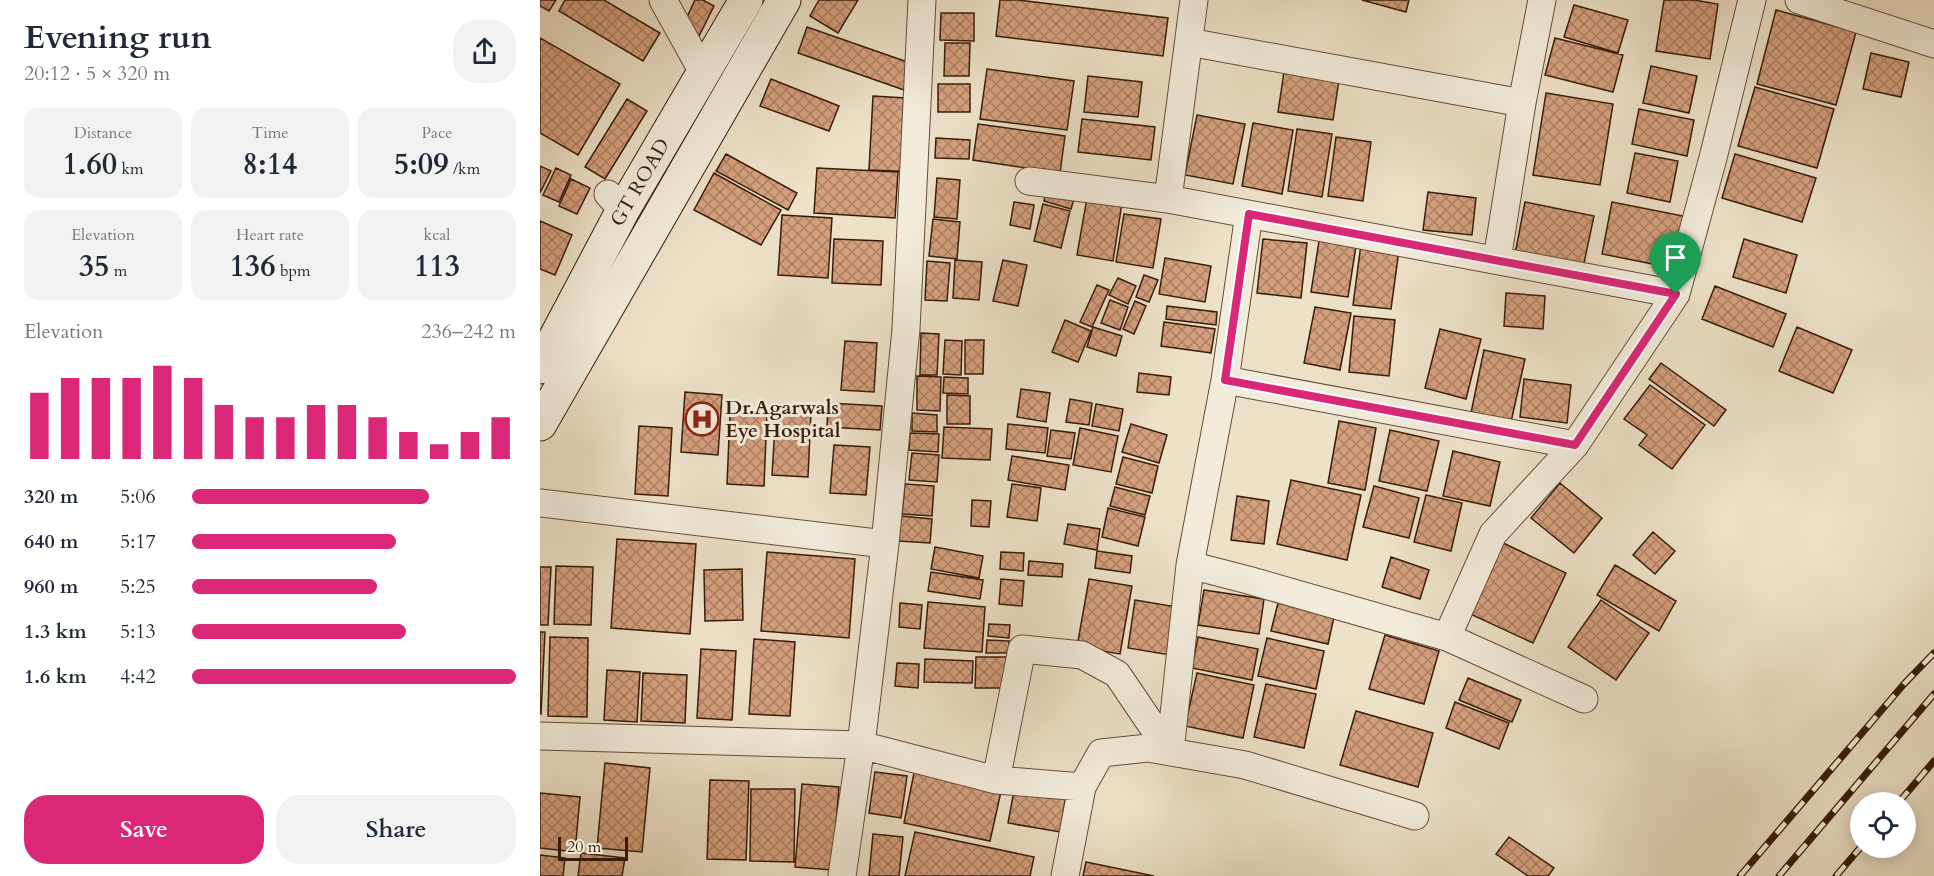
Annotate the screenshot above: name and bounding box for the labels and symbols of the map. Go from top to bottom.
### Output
street label: GT ROAD [604,133,676,231]
pin [1650,232,1701,294]
place label: Dr.Agarwals Eye Hospital [725,394,841,444]
hospital icon: Dr.Agarwals Eye Hospital [684,401,720,437]
scale bar [558,834,628,862]

